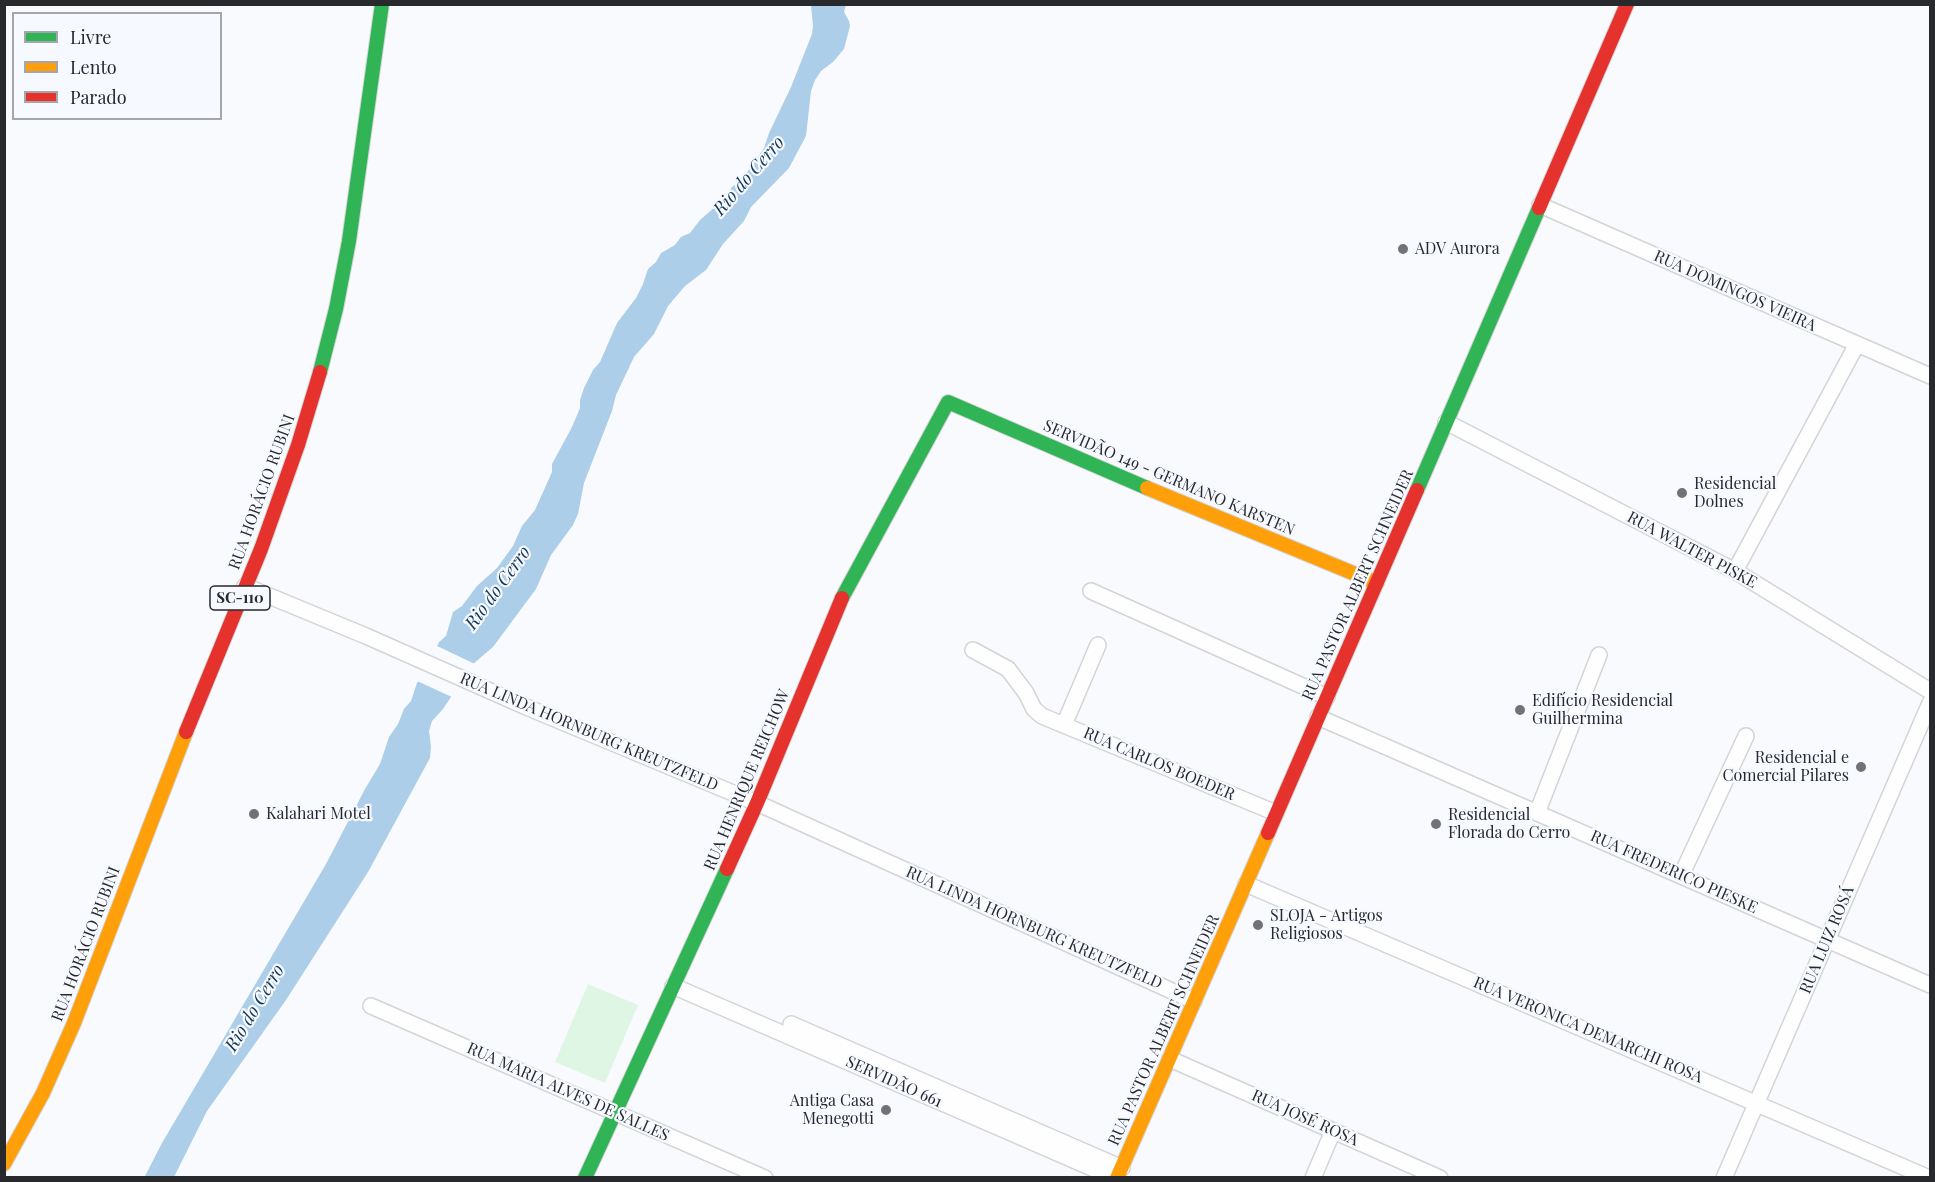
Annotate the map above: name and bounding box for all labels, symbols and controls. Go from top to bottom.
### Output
legend [12,12,222,120]
text: Livre [70,25,111,49]
text: Lento [70,55,117,79]
text: Parado [70,85,127,109]
water label: Rio do Cerro [709,132,789,220]
place label: ADV Aurora [1415,239,1500,259]
marker: ADV Aurora [1396,242,1410,256]
street label: RUA DOMINGOS VIEIRA [1651,247,1819,335]
street label: RUA HORÁCIO RUBINI [225,412,299,572]
street label: SERVIDÃO 149 - GERMANO KARSTEN [1040,416,1298,540]
street label: RUA PASTOR ALBERT SCHNEIDER [1298,466,1418,704]
place label: Residencial Dolnes [1694,474,1776,512]
marker: Residencial Dolnes [1675,486,1689,500]
street label: RUA WALTER PISKE [1624,508,1760,592]
water label: Rio do Cerro [461,542,535,634]
road number: SC-110 [210,586,270,610]
street label: RUA LINDA HORNBURG KREUTZFELD [457,669,721,795]
street label: RUA HENRIQUE REICHOW [700,687,794,873]
place label: Edifício Residencial Guilhermina [1532,691,1673,729]
marker: Edifício Residencial Guilhermina [1513,703,1527,717]
street label: RUA CARLOS BOEDER [1080,723,1238,805]
place label: Residencial e Comercial Pilares [1722,748,1849,786]
marker: Residencial e Comercial Pilares [1854,760,1868,774]
place label: Kalahari Motel [266,804,371,824]
place label: Residencial Florada do Cerro [1448,805,1570,843]
marker: Kalahari Motel [247,807,261,821]
marker: Residencial Florada do Cerro [1429,817,1443,831]
street label: RUA FREDERICO PIESKE [1587,826,1761,918]
street label: RUA LINDA HORNBURG KREUTZFELD [903,863,1165,993]
street label: RUA HORÁCIO RUBINI [48,864,124,1024]
street label: RUA LUIZ ROSÁ [1796,883,1858,997]
place label: SLOJA - Artigos Religiosos [1270,906,1383,944]
street label: RUA PASTOR ALBERT SCHNEIDER [1104,911,1224,1149]
marker: SLOJA - Artigos Religiosos [1251,918,1265,932]
water label: Rio do Cerro [221,961,289,1055]
street label: RUA VERONICA DEMARCHI ROSA [1471,973,1705,1087]
street label: RUA MARIA ALVES DE SALLES [464,1039,672,1145]
street label: SERVIDÃO 661 [843,1052,945,1112]
street label: RUA JOSÉ ROSA [1249,1086,1361,1150]
place label: Antiga Casa Menegotti [790,1091,874,1129]
marker: Antiga Casa Menegotti [879,1103,893,1117]

